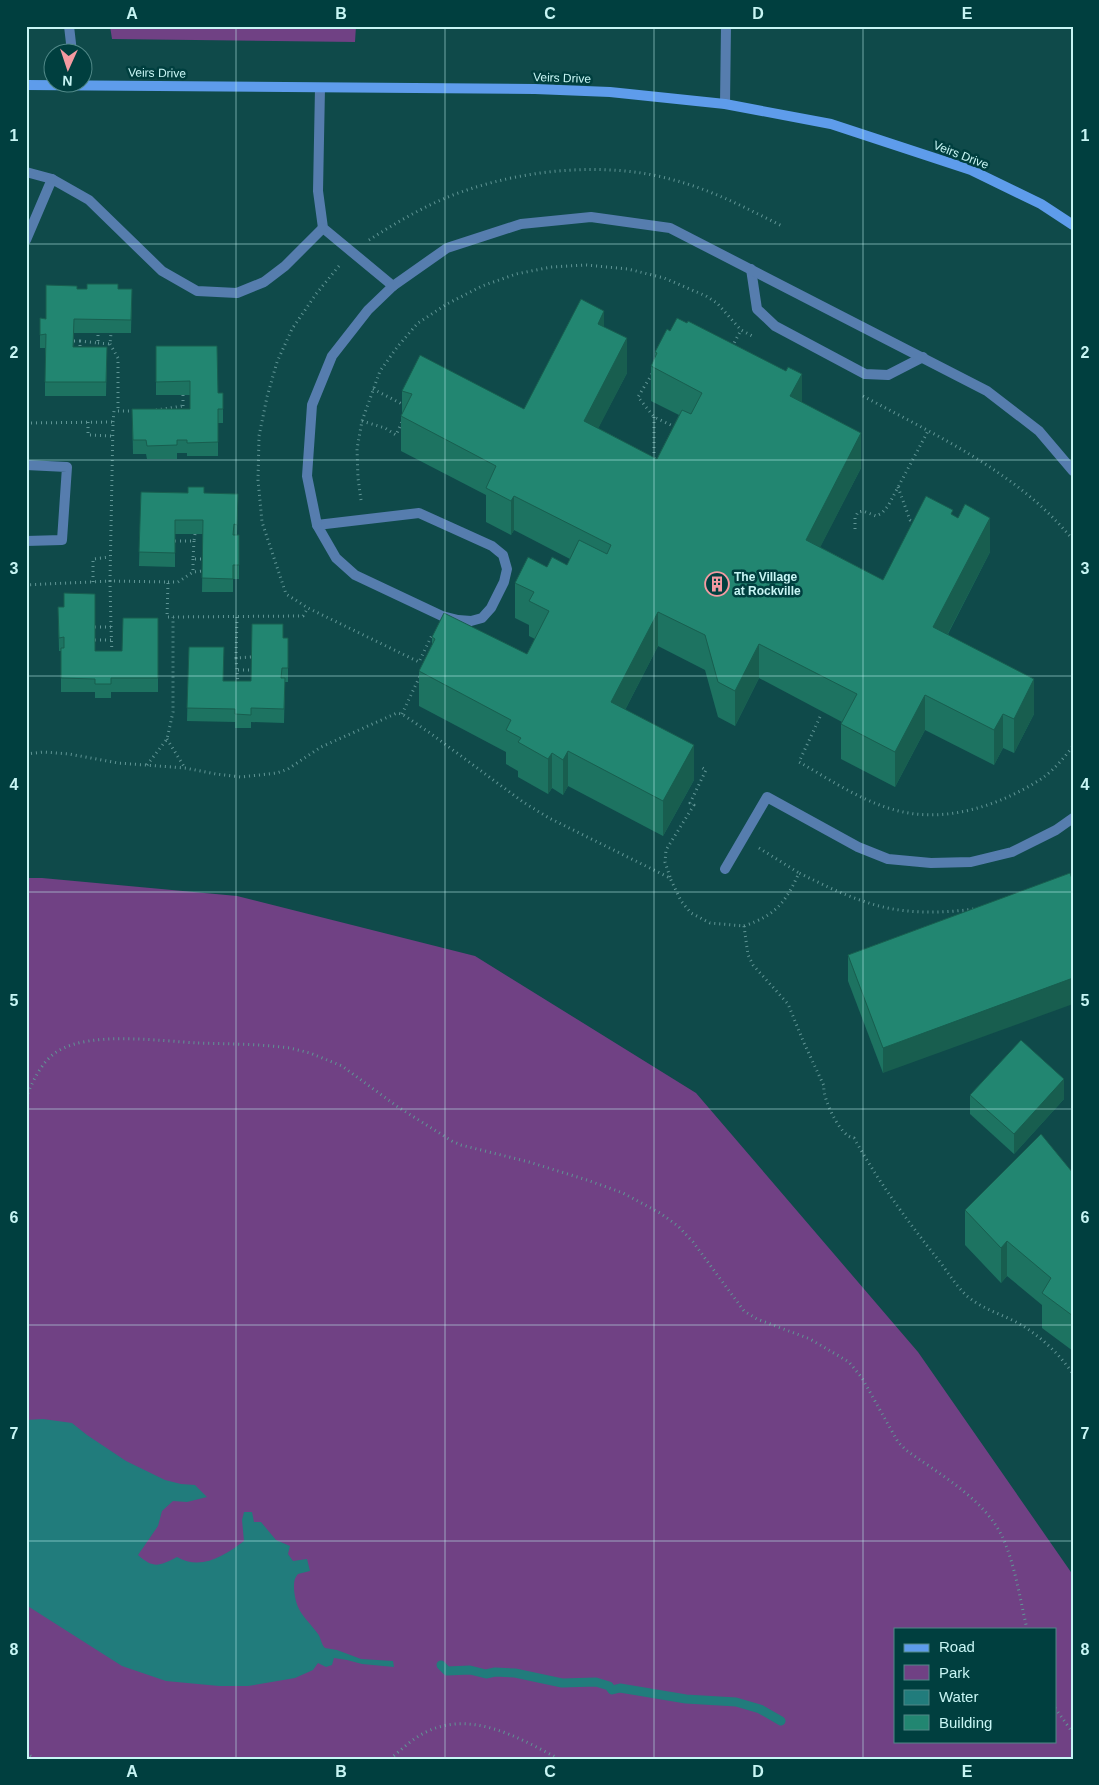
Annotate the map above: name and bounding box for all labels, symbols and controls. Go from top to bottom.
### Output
text: A [126,5,138,22]
text: B [335,5,347,22]
text: C [544,5,556,22]
text: D [752,5,764,22]
text: E [962,5,973,22]
north arrow [42,42,92,92]
street label: Veirs Drive [128,65,186,81]
street label: Veirs Drive [533,70,592,86]
text: N [62,73,73,89]
text: 1 [10,127,19,144]
text: 1 [1081,127,1090,144]
street label: Veirs Drive [931,138,991,172]
text: 2 [10,344,19,361]
text: 2 [1081,344,1090,361]
text: 3 [10,560,19,577]
text: 3 [1081,560,1090,577]
place label: The Village at Rockville [734,570,801,598]
building icon: The Village at Rockville [704,571,730,597]
text: 4 [10,776,19,793]
text: 4 [1081,776,1090,793]
text: 5 [10,992,19,1009]
text: 5 [1081,992,1090,1009]
text: 6 [10,1209,19,1226]
text: 6 [1081,1209,1090,1226]
text: 7 [10,1425,19,1442]
text: 7 [1081,1425,1090,1442]
legend [894,1628,1056,1742]
text: Road [939,1638,975,1655]
text: 8 [10,1641,19,1658]
text: 8 [1081,1641,1090,1658]
text: Park [939,1664,970,1681]
text: Water [939,1688,978,1705]
text: Building [939,1714,992,1731]
text: A [126,1763,138,1780]
text: B [335,1763,347,1780]
text: C [544,1763,556,1780]
text: D [752,1763,764,1780]
text: E [962,1763,973,1780]

